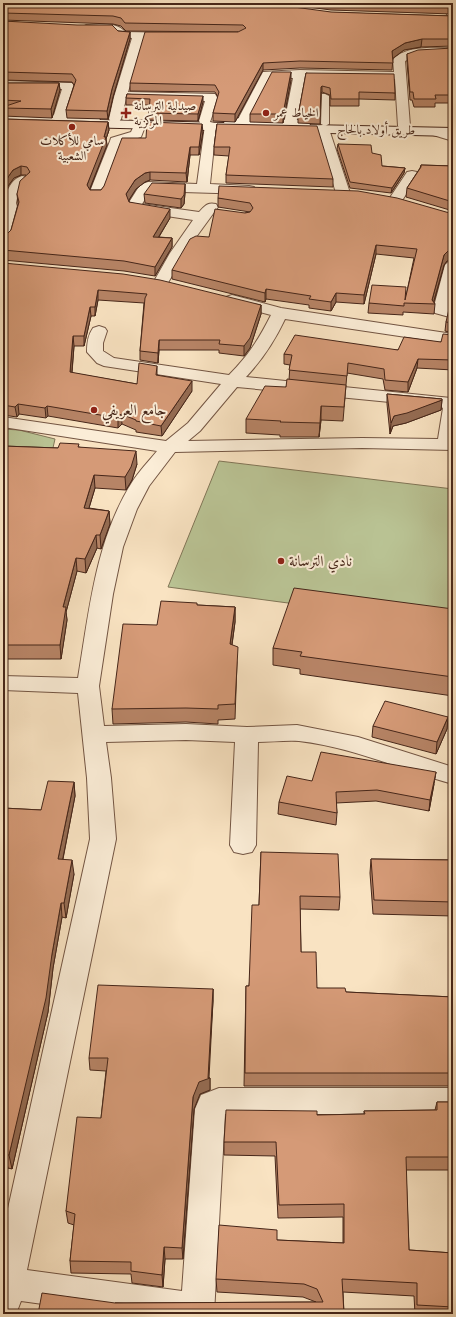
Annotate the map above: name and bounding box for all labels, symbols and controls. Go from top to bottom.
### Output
place label: صيدلية الترسانة المركزية [134,97,196,130]
place label: الخياط عمر [272,104,319,122]
marker: صيدلية الترسانة المركزية [121,108,131,118]
marker: الخياط عمر [261,108,271,118]
street label: طريق أولاد بالحاج [337,120,415,142]
marker: سامي للأكلات الشعبية [67,122,77,132]
place label: سامي للأكلات الشعبية [40,132,104,165]
place label: جامع العريفي [102,400,167,424]
marker: جامع العريفي [89,405,99,415]
place label: نادي الترسانة [289,551,352,573]
marker: نادي الترسانة [276,556,286,566]

